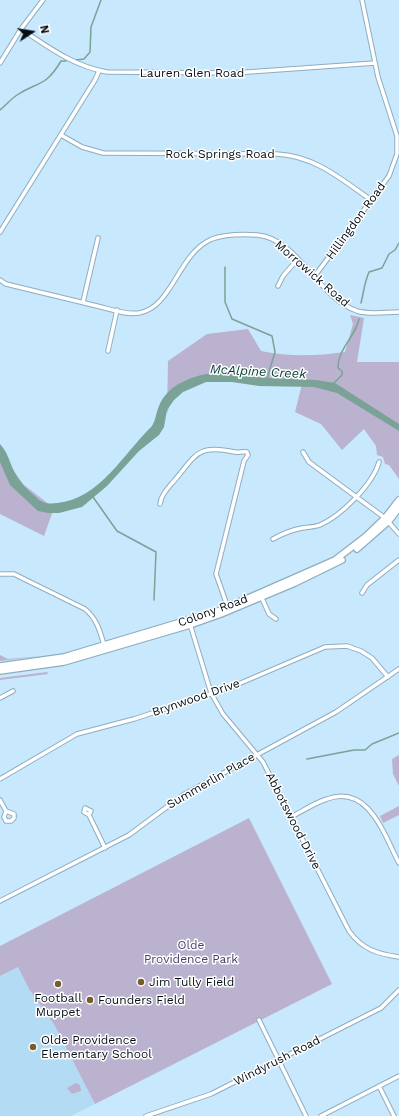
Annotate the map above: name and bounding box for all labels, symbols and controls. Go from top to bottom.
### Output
north arrow [12,12,52,52]
text: N [37,24,51,35]
street label: Lauren Glen Road [140,66,244,80]
street label: Rock Springs Road [165,147,275,161]
street label: Hillingdon Road [323,180,389,262]
street label: Morrowick Road [272,238,352,310]
water label: McAlpine Creek [209,362,307,382]
street label: Colony Road [176,592,250,630]
street label: Brynwood Drive [150,676,242,720]
street label: Summerlin Place [164,750,258,812]
street label: Abbotswood Drive [262,770,324,872]
park label: Olde Providence Park [144,938,238,966]
place label: Jim Tully Field [149,975,234,989]
marker: Jim Tully Field [136,977,146,987]
marker: Football Muppet [53,979,63,989]
place label: Football Muppet [34,991,82,1019]
place label: Founders Field [98,993,185,1007]
marker: Founders Field [85,995,95,1005]
place label: Olde Providence Elementary School [41,1033,152,1061]
street label: Windyrush Road [231,1033,323,1089]
marker: Olde Providence Elementary School [28,1042,38,1052]

